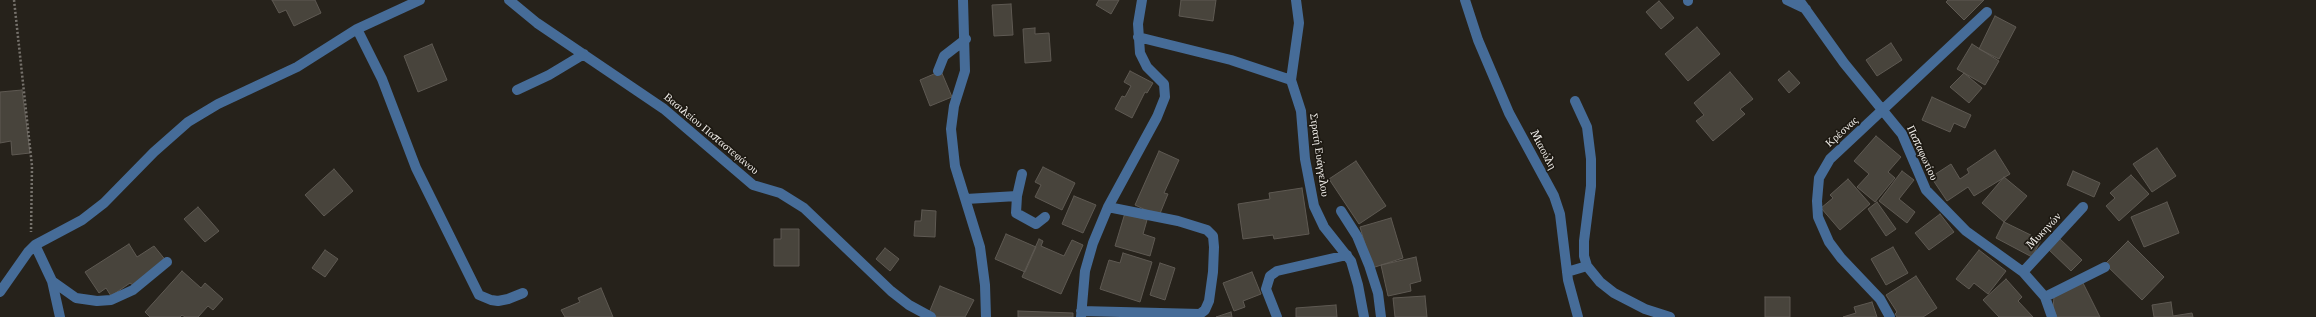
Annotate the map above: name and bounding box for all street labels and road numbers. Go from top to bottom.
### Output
street label: Βασιλείου Παπαστεφάνου [661,90,761,178]
street label: Στρατή Ευάγγελου [1307,112,1331,198]
street label: Κρέσνας [1823,114,1861,150]
street label: Παπαφωτίου [1904,123,1940,183]
street label: Μιαούλη [1527,128,1559,172]
street label: Μυκηνών [2024,210,2064,252]

